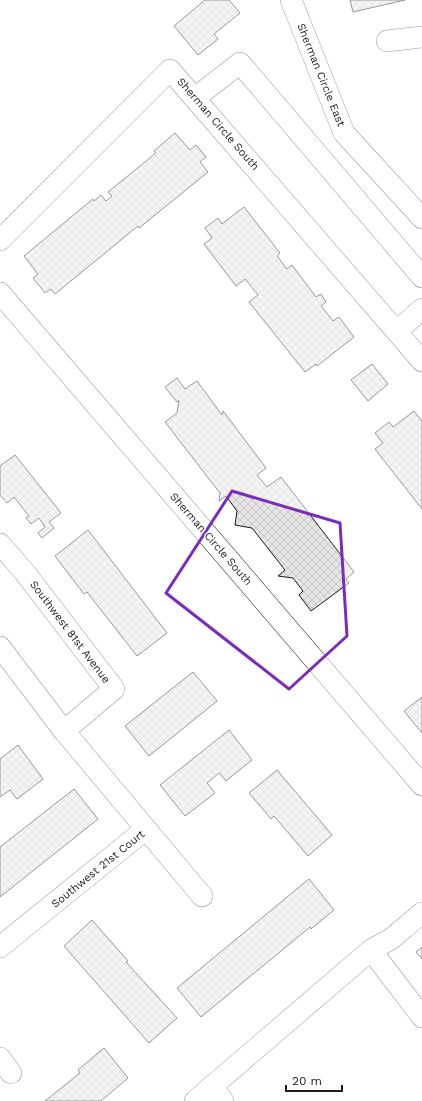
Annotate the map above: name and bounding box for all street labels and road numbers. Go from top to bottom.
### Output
street label: Sherman Circle East [294,22,348,129]
street label: Sherman Circle South [174,75,262,173]
street label: Sherman Circle South [167,490,255,588]
street label: Southwest 81st Avenue [27,578,113,686]
street label: Southwest 21st Court [49,827,147,911]

